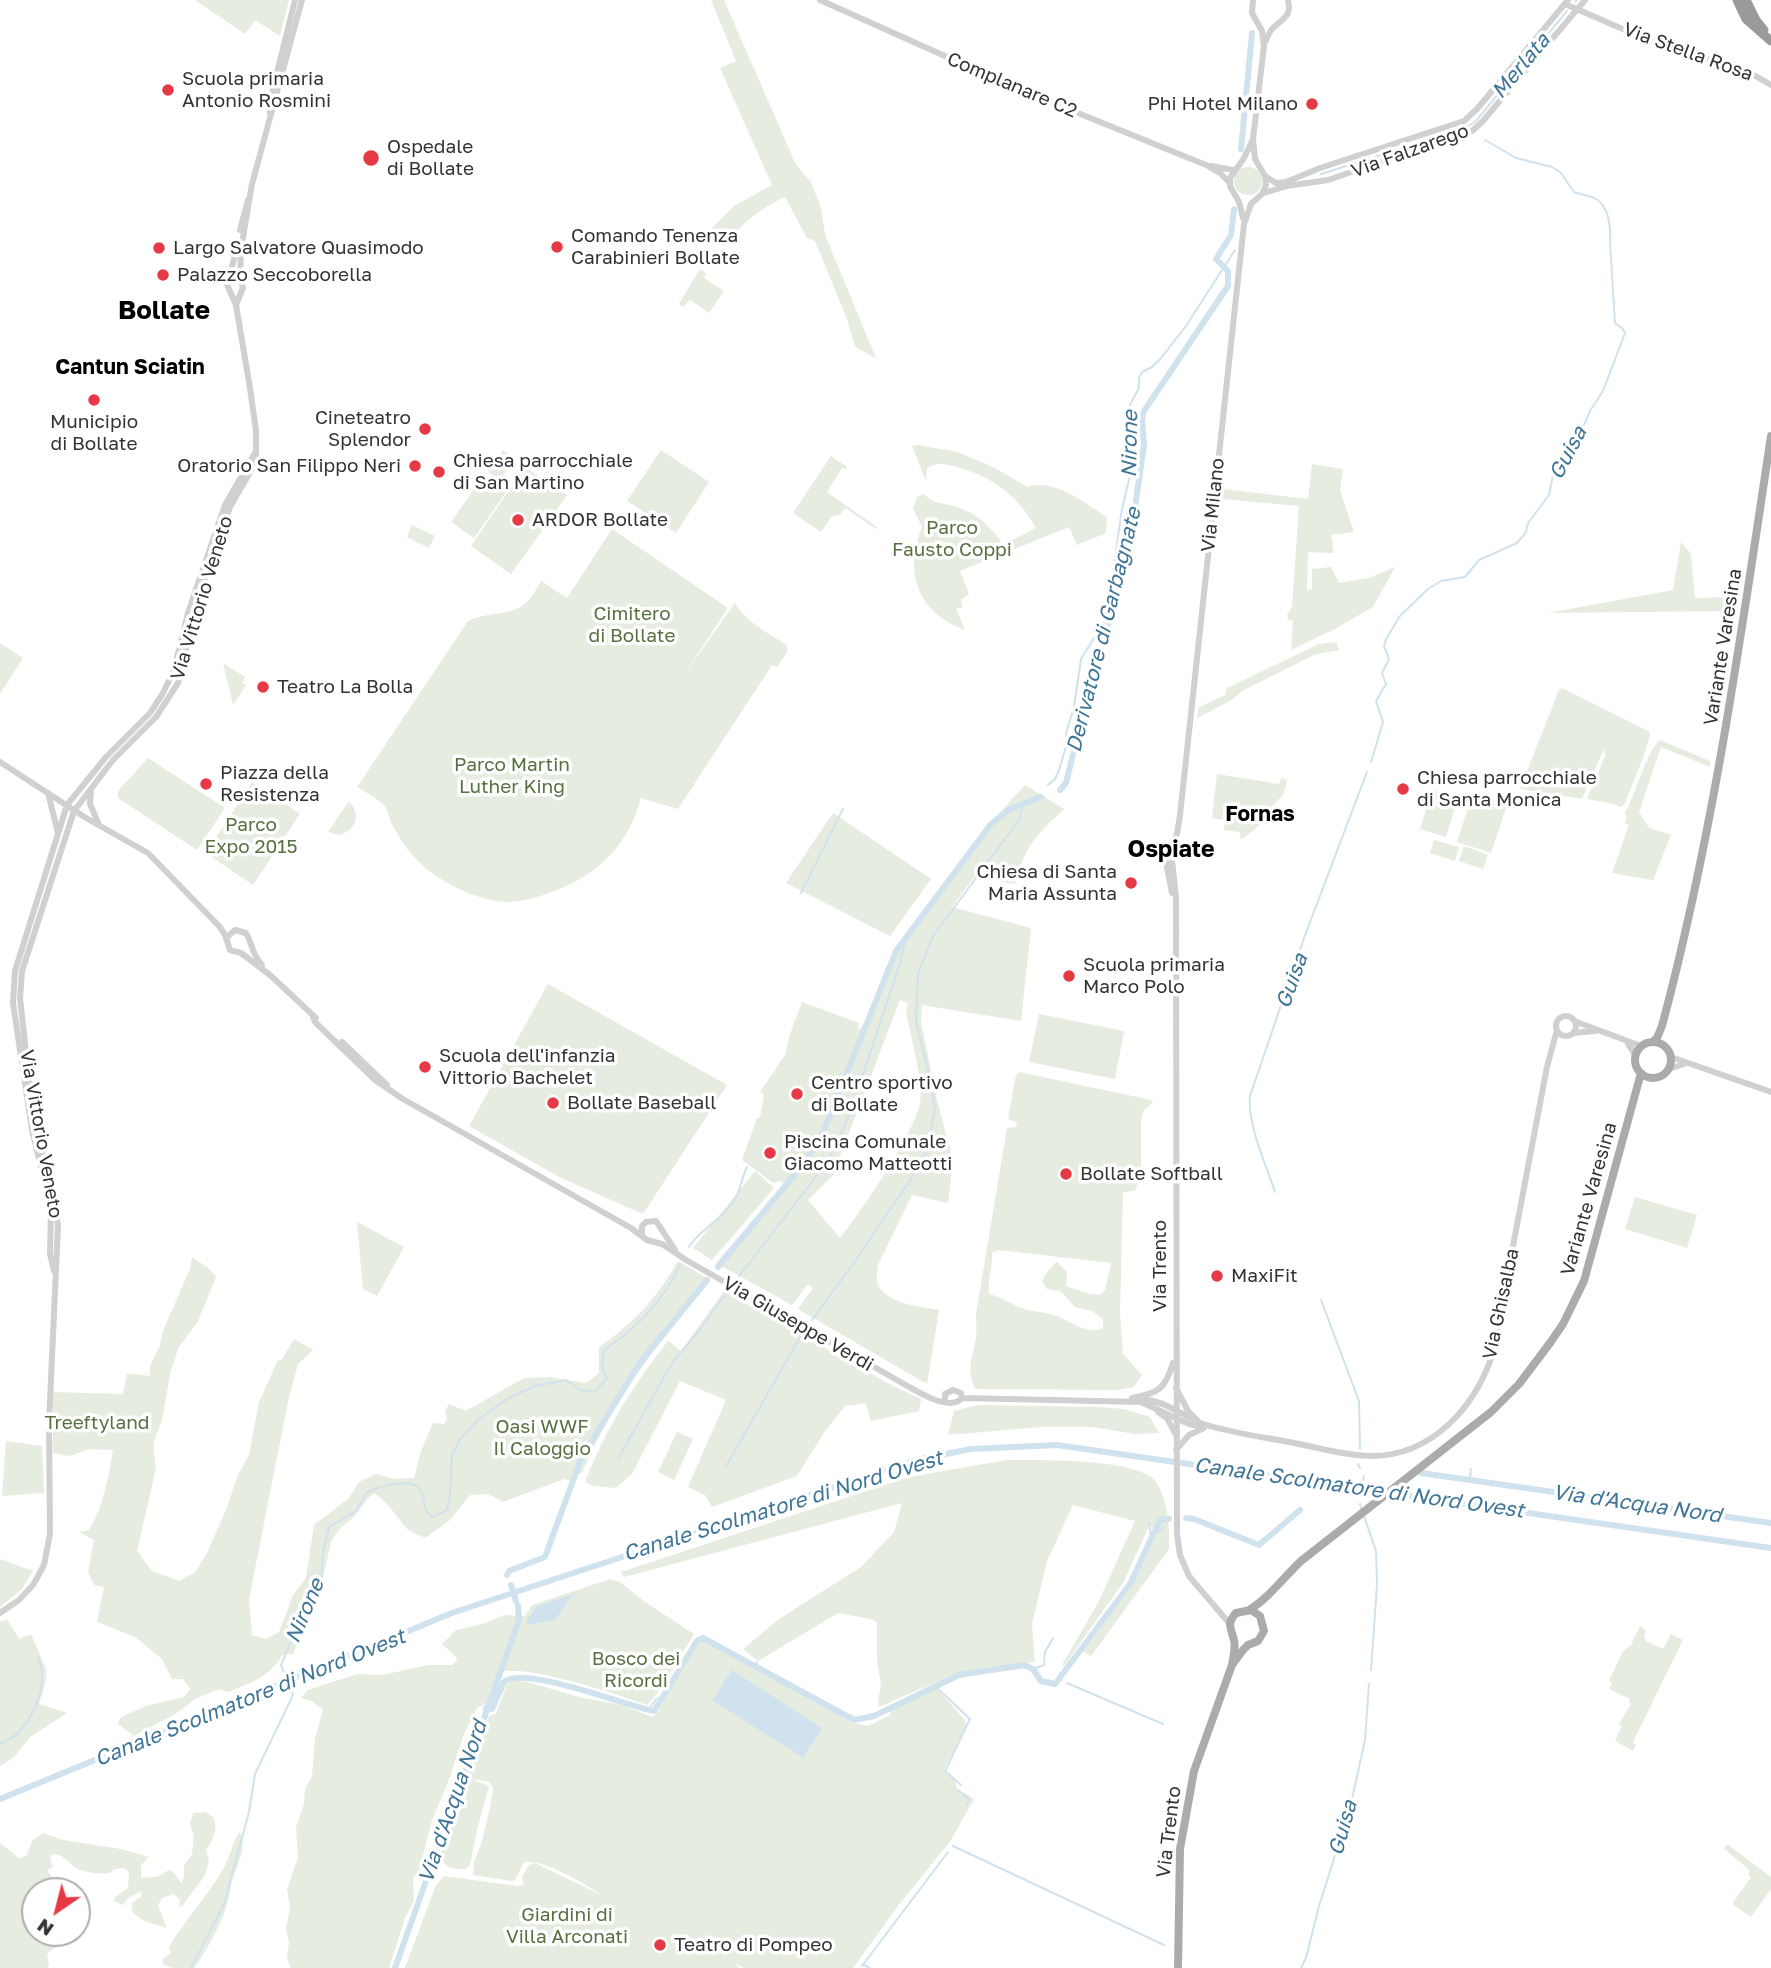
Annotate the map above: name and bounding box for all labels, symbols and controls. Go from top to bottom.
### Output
street label: Via Stella Rosa [1620,18,1756,86]
water label: Merlata [1487,28,1555,104]
street label: Complanare C2 [944,47,1080,123]
place label: Scuola primaria Antonio Rosmini [182,68,331,112]
marker: Scuola primaria Antonio Rosmini [160,82,176,98]
place label: Phi Hotel Milano [1147,93,1298,115]
marker: Phi Hotel Milano [1304,96,1320,112]
street label: Via Falzarego [1348,119,1472,183]
place label: Ospedale di Bollate [387,136,474,180]
marker: Ospedale di Bollate [361,148,381,168]
place label: Comando Tenenza Carabinieri Bollate [571,225,740,269]
place label: Largo Salvatore Quasimodo [173,237,424,259]
marker: Comando Tenenza Carabinieri Bollate [549,239,565,255]
marker: Largo Salvatore Quasimodo [151,240,167,256]
place label: Palazzo Seccoborella [177,264,372,286]
marker: Palazzo Seccoborella [155,267,171,283]
district label: Bollate [118,295,210,327]
district label: Cantun Sciatin [55,354,205,380]
marker: Municipio di Bollate [86,392,102,408]
place label: Cineteatro Splendor [315,407,411,451]
water label: Nirone [1117,410,1143,478]
place label: Municipio di Bollate [50,411,138,455]
marker: Cineteatro Splendor [417,421,433,437]
water label: Guisa [1544,422,1592,484]
place label: Chiesa parrocchiale di San Martino [453,450,633,494]
place label: Oratorio San Filippo Neri [177,455,401,477]
street label: Via Milano [1197,457,1229,553]
marker: Oratorio San Filippo Neri [407,458,423,474]
marker: Chiesa parrocchiale di San Martino [431,464,447,480]
water label: Derivatore di Garbagnate [1061,505,1147,755]
place label: ARDOR Bollate [532,509,668,531]
marker: ARDOR Bollate [510,512,526,528]
street label: Via Vittorio Veneto [166,513,238,683]
park label: Parco Fausto Coppi [892,517,1012,561]
street label: Variante Varesina [1699,567,1747,727]
park label: Cimitero di Bollate [589,603,675,647]
place label: Teatro La Bolla [277,676,413,698]
marker: Teatro La Bolla [255,679,271,695]
park label: Parco Martin Luther King [454,754,570,798]
place label: Piazza della Resistenza [220,762,329,806]
place label: Chiesa parrocchiale di Santa Monica [1417,767,1597,811]
marker: Piazza della Resistenza [198,776,214,792]
marker: Chiesa parrocchiale di Santa Monica [1395,781,1411,797]
district label: Fornas [1225,801,1295,827]
park label: Parco Expo 2015 [205,814,297,858]
district label: Ospiate [1127,836,1215,864]
place label: Chiesa di Santa Maria Assunta [976,861,1117,905]
marker: Chiesa di Santa Maria Assunta [1123,875,1139,891]
water label: Guisa [1271,950,1313,1012]
place label: Scuola primaria Marco Polo [1083,954,1225,998]
marker: Scuola primaria Marco Polo [1061,968,1077,984]
place label: Scuola dell'infanzia Vittorio Bachelet [439,1045,616,1089]
street label: Via Vittorio Veneto [15,1048,67,1220]
marker: Scuola dell'infanzia Vittorio Bachelet [417,1059,433,1075]
place label: Centro sportivo di Bollate [811,1072,953,1116]
marker: Centro sportivo di Bollate [789,1086,805,1102]
place label: Bollate Baseball [567,1092,716,1114]
marker: Bollate Baseball [545,1095,561,1111]
street label: Variante Varesina [1556,1120,1622,1278]
place label: Piscina Comunale Giacomo Matteotti [784,1131,952,1175]
marker: Piscina Comunale Giacomo Matteotti [762,1145,778,1161]
place label: Bollate Softball [1080,1163,1223,1185]
marker: Bollate Softball [1058,1166,1074,1182]
street label: Via Trento [1149,1220,1171,1312]
street label: Via Ghisalba [1478,1246,1524,1362]
place label: MaxiFit [1231,1265,1298,1287]
marker: MaxiFit [1209,1268,1225,1284]
street label: Via Giuseppe Verdi [719,1272,877,1376]
park label: Treeftyland [44,1412,150,1434]
park label: Oasi WWF Il Caloggio [493,1416,591,1460]
water label: Canale Scolmatore di Nord Ovest [620,1445,946,1567]
water label: Canale Scolmatore di Nord Ovest [1192,1452,1526,1524]
water label: Via d'Acqua Nord [1551,1480,1723,1528]
water label: Nirone [280,1575,330,1647]
water label: Canale Scolmatore di Nord Ovest [91,1624,409,1772]
park label: Bosco dei Ricordi [592,1648,680,1692]
water label: Via d'Acqua Nord [413,1717,493,1887]
street label: Via Trento [1152,1785,1186,1879]
water label: Guisa [1323,1798,1363,1858]
north arrow [21,1877,91,1947]
park label: Giardini di Villa Arconati [506,1904,628,1948]
text: N [32,1914,57,1942]
place label: Teatro di Pompeo [674,1934,833,1956]
marker: Teatro di Pompeo [652,1937,668,1953]

